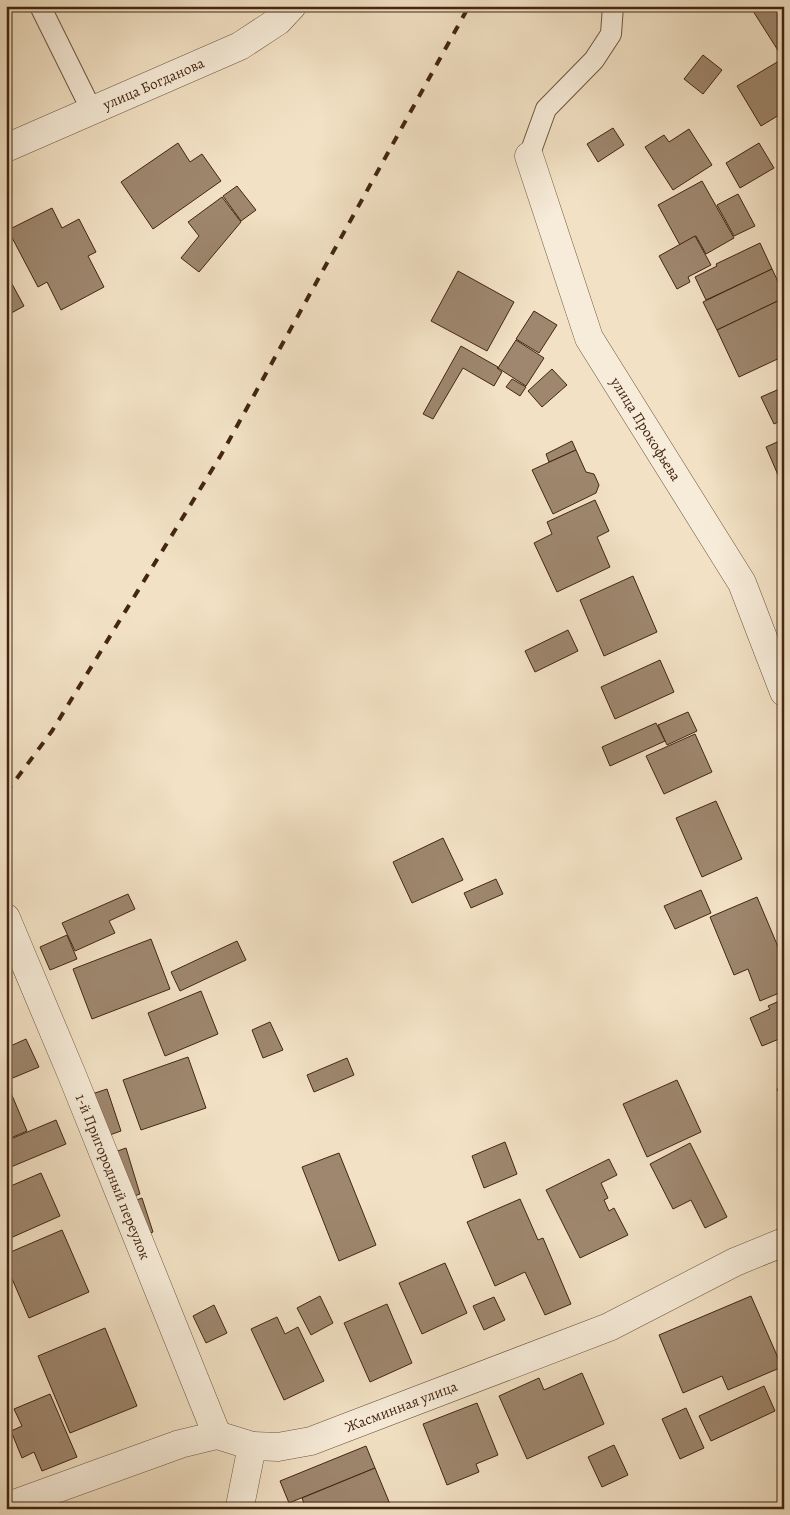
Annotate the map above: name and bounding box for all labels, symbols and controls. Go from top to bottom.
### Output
street label: улица Богданова [99,53,208,115]
street label: улица Прокофьева [605,372,686,485]
street label: 1-й Пригородный переулок [71,1091,155,1263]
street label: Жасминная улица [342,1376,460,1437]

